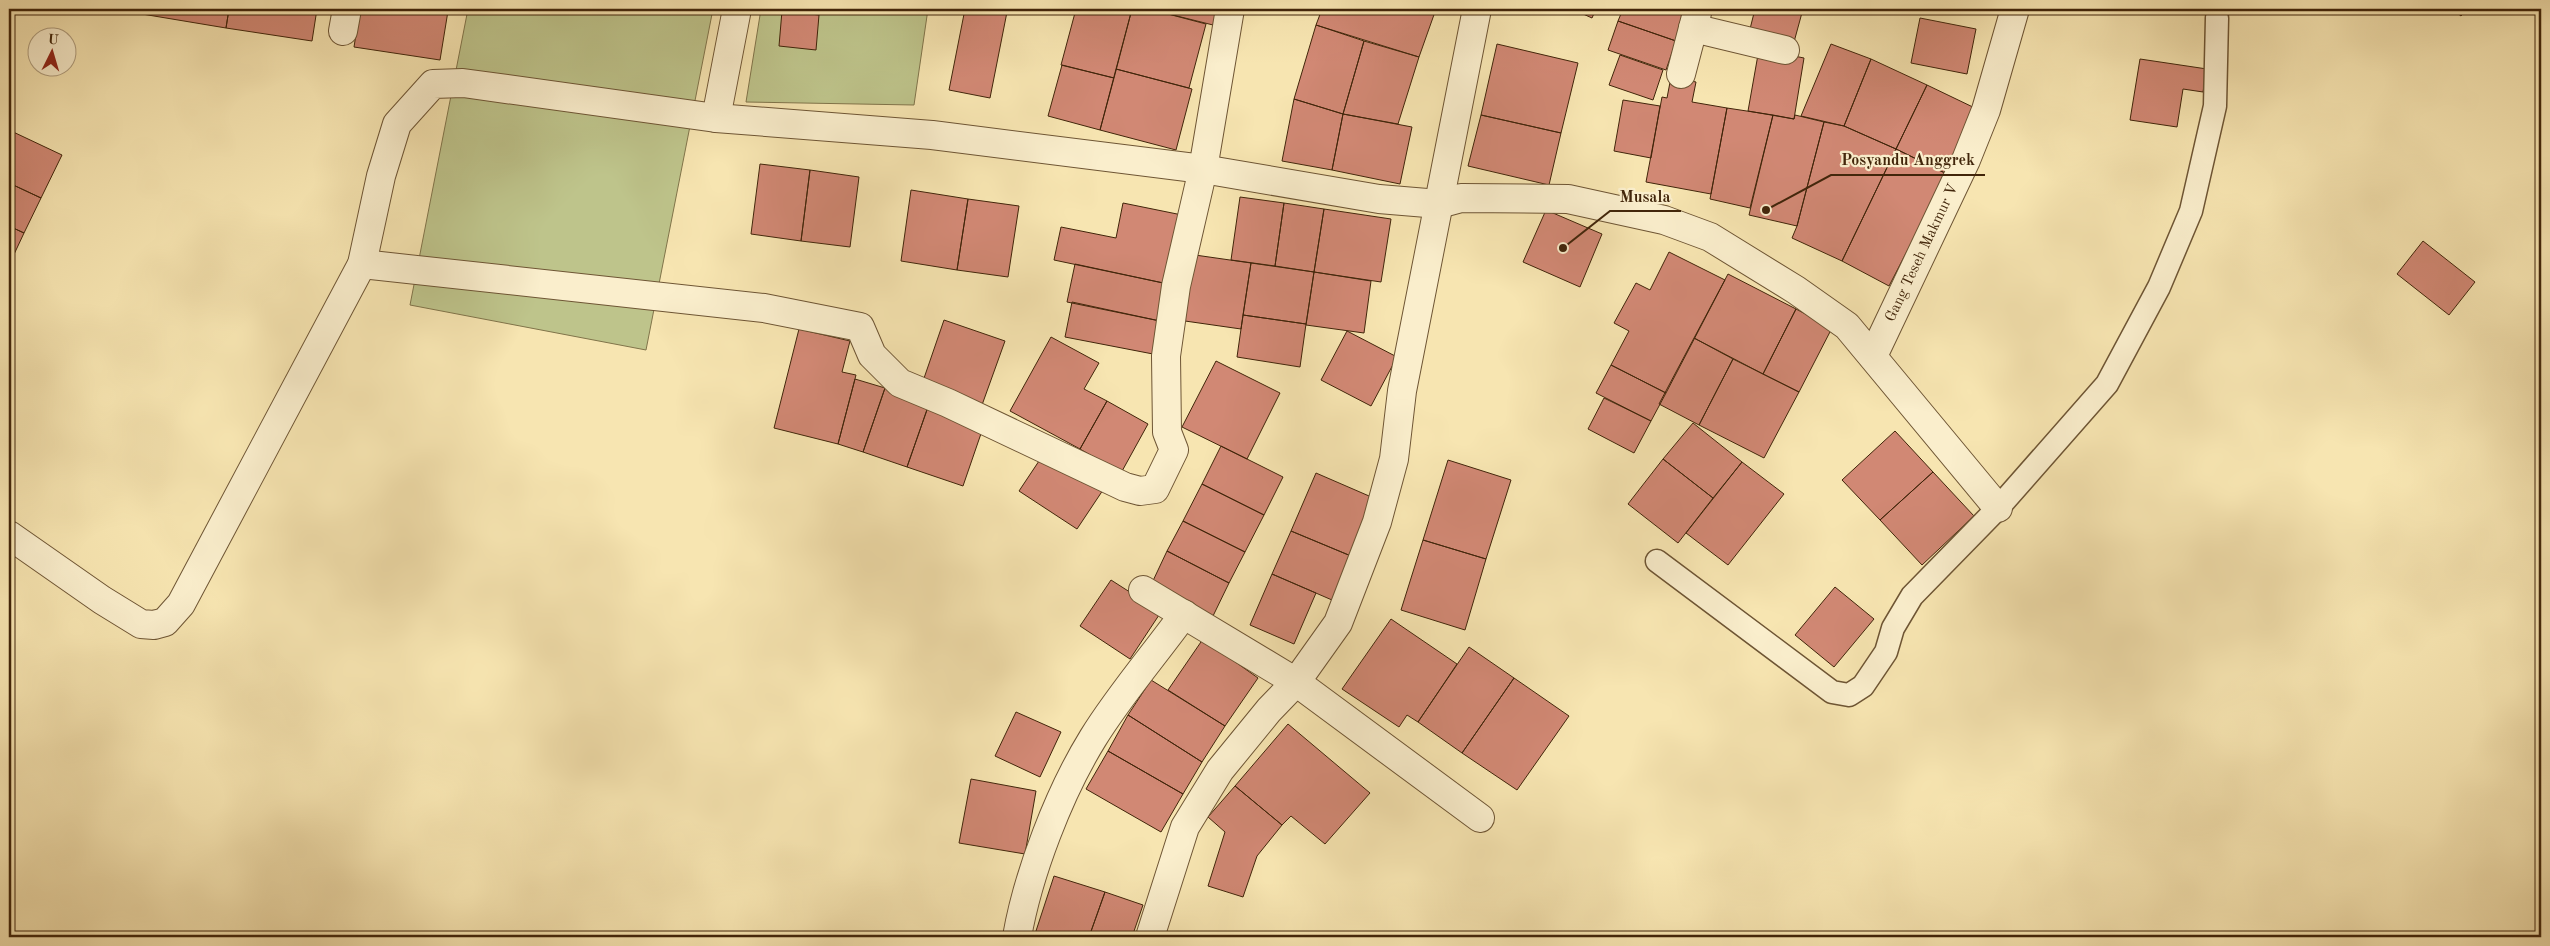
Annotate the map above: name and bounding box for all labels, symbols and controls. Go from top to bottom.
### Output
north arrow [28,28,78,78]
text: U [47,33,59,48]
callout: Posyandu Anggrek [1831,144,1985,175]
text: Posyandu Anggrek [1841,153,1975,169]
callout: Musala [1610,180,1681,211]
street label: Gang Teseh Makmur V [1883,181,1961,324]
text: Musala [1619,190,1671,206]

